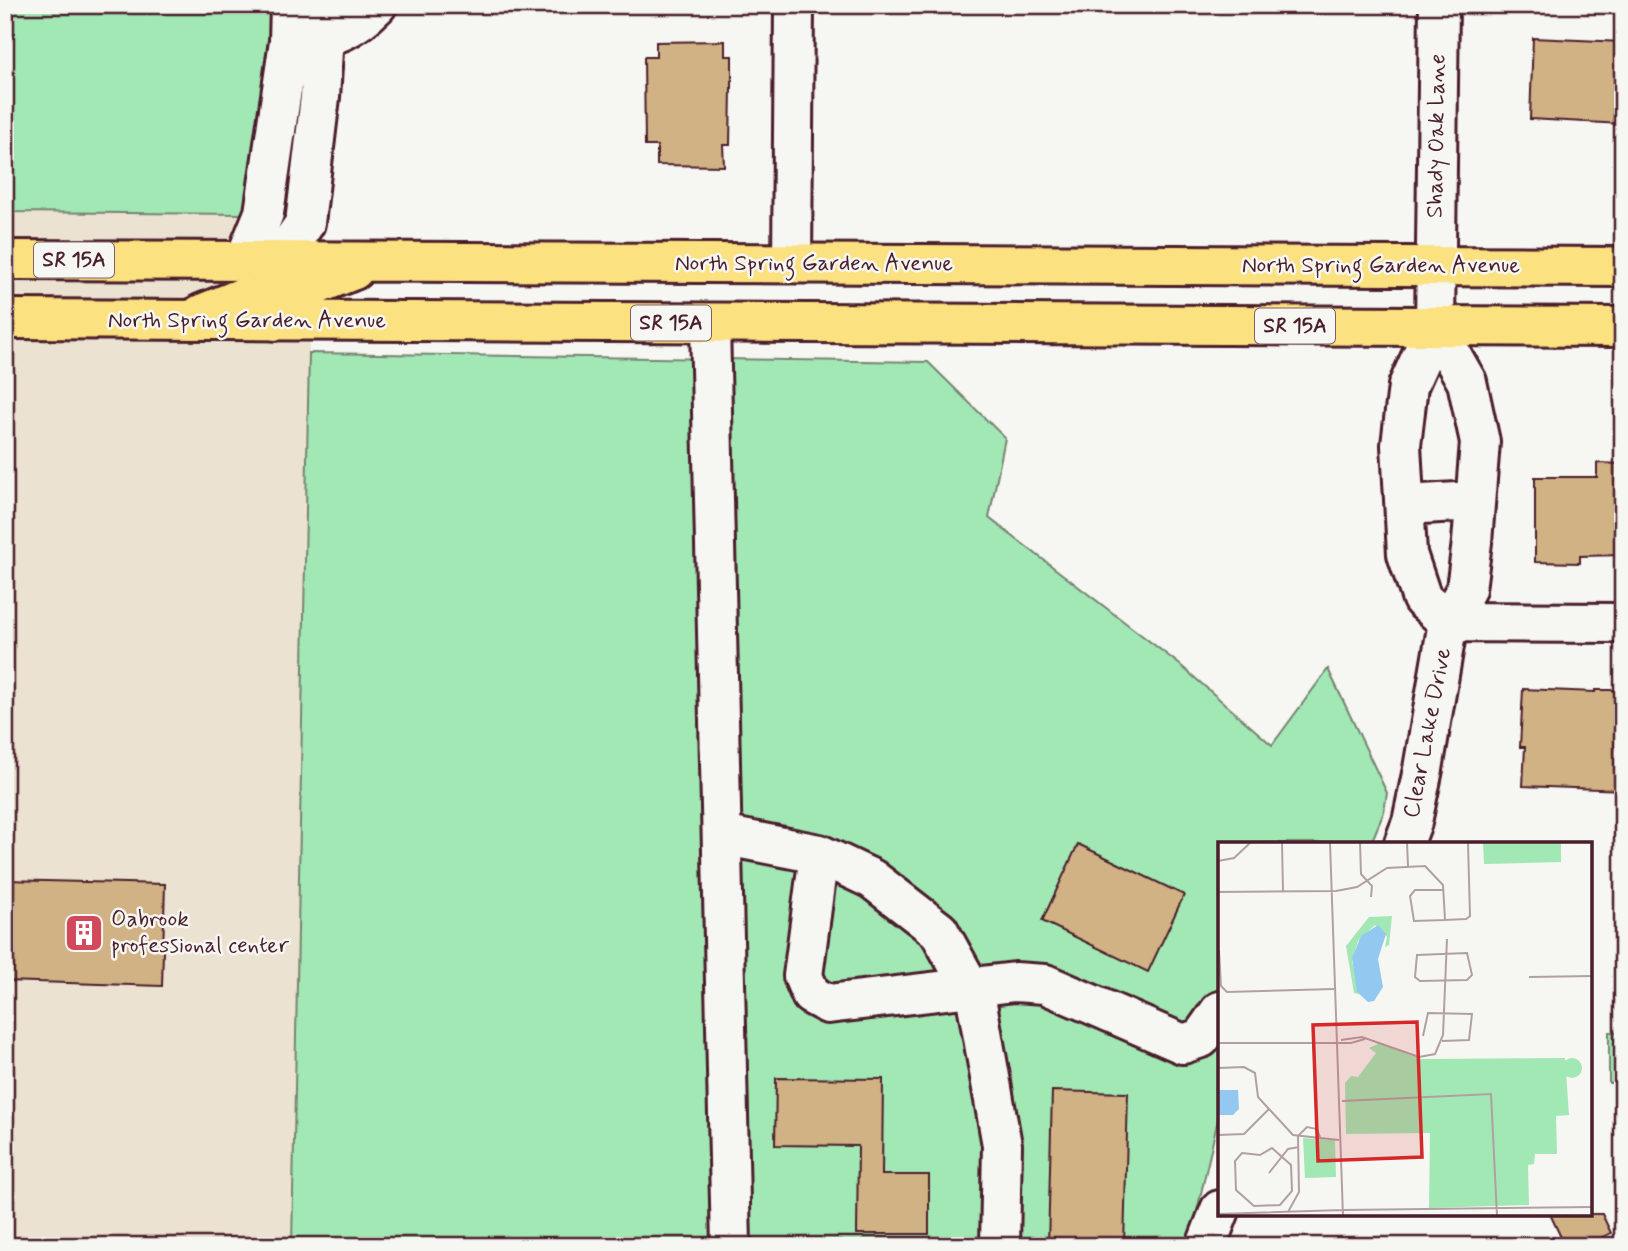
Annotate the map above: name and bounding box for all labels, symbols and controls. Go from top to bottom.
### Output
street label: Shady Oak Lane [1421,54,1453,218]
road number: SR 15A [34,243,114,278]
street label: North Spring Garden Avenue [675,249,953,281]
street label: North Spring Garden Avenue [1242,251,1520,283]
street label: North Spring Garden Avenue [108,306,386,338]
road number: SR 15A [631,306,711,340]
road number: SR 15A [1255,308,1335,344]
street label: Clear Lake Drive [1397,645,1459,821]
inset map [1218,842,1593,1216]
place label: Oabrook professional center [111,905,289,961]
building icon: Oabrook professional center [63,912,105,954]

